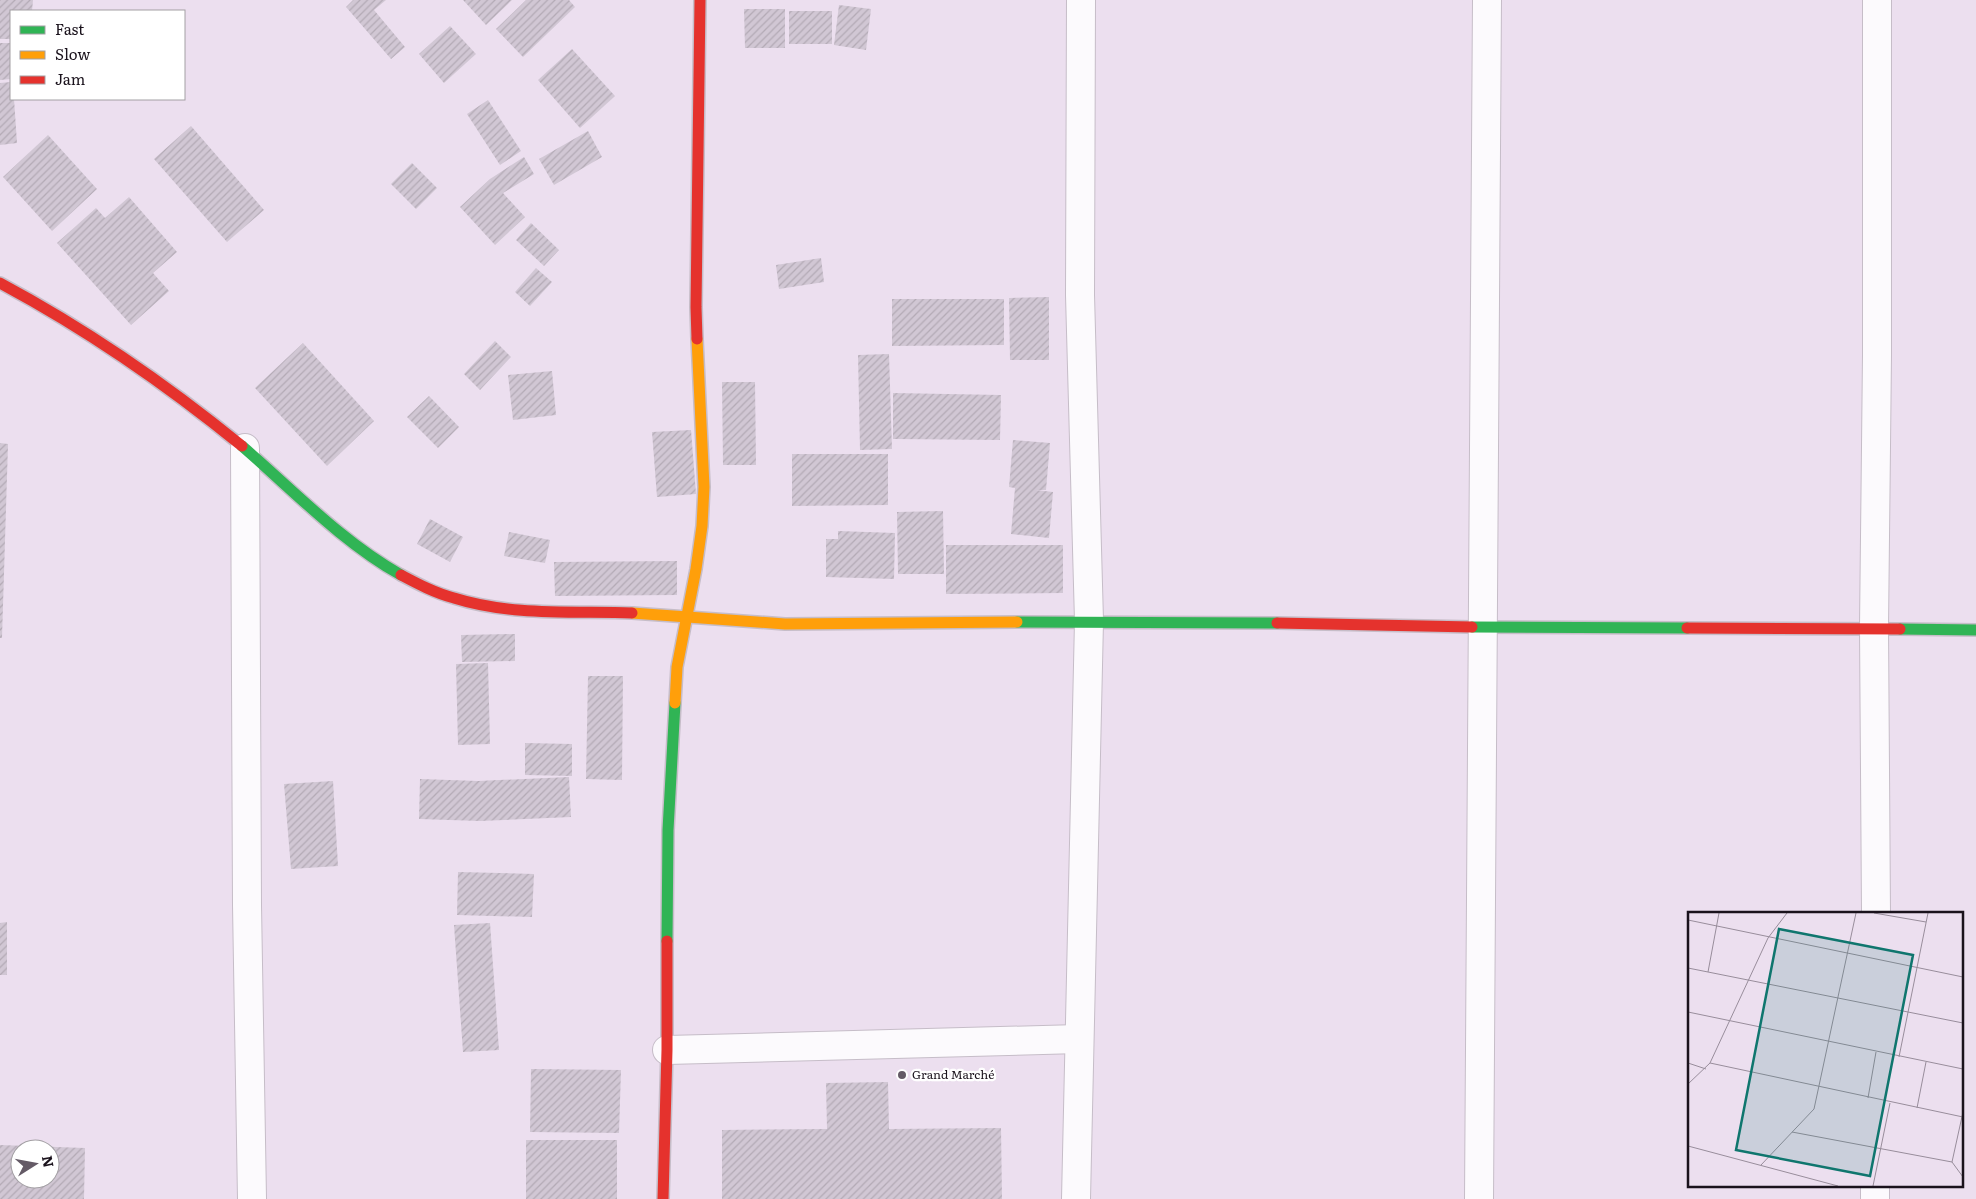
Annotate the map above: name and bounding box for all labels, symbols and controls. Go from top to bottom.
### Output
legend [10,10,185,100]
text: Fast [55,17,84,40]
text: Slow [55,42,90,65]
text: Jam [55,67,86,90]
inset map [1688,912,1964,1186]
place label: Grand Marché [912,1065,994,1083]
marker: Grand Marché [896,1069,908,1081]
north arrow [10,1139,60,1189]
text: N [38,1154,60,1169]

